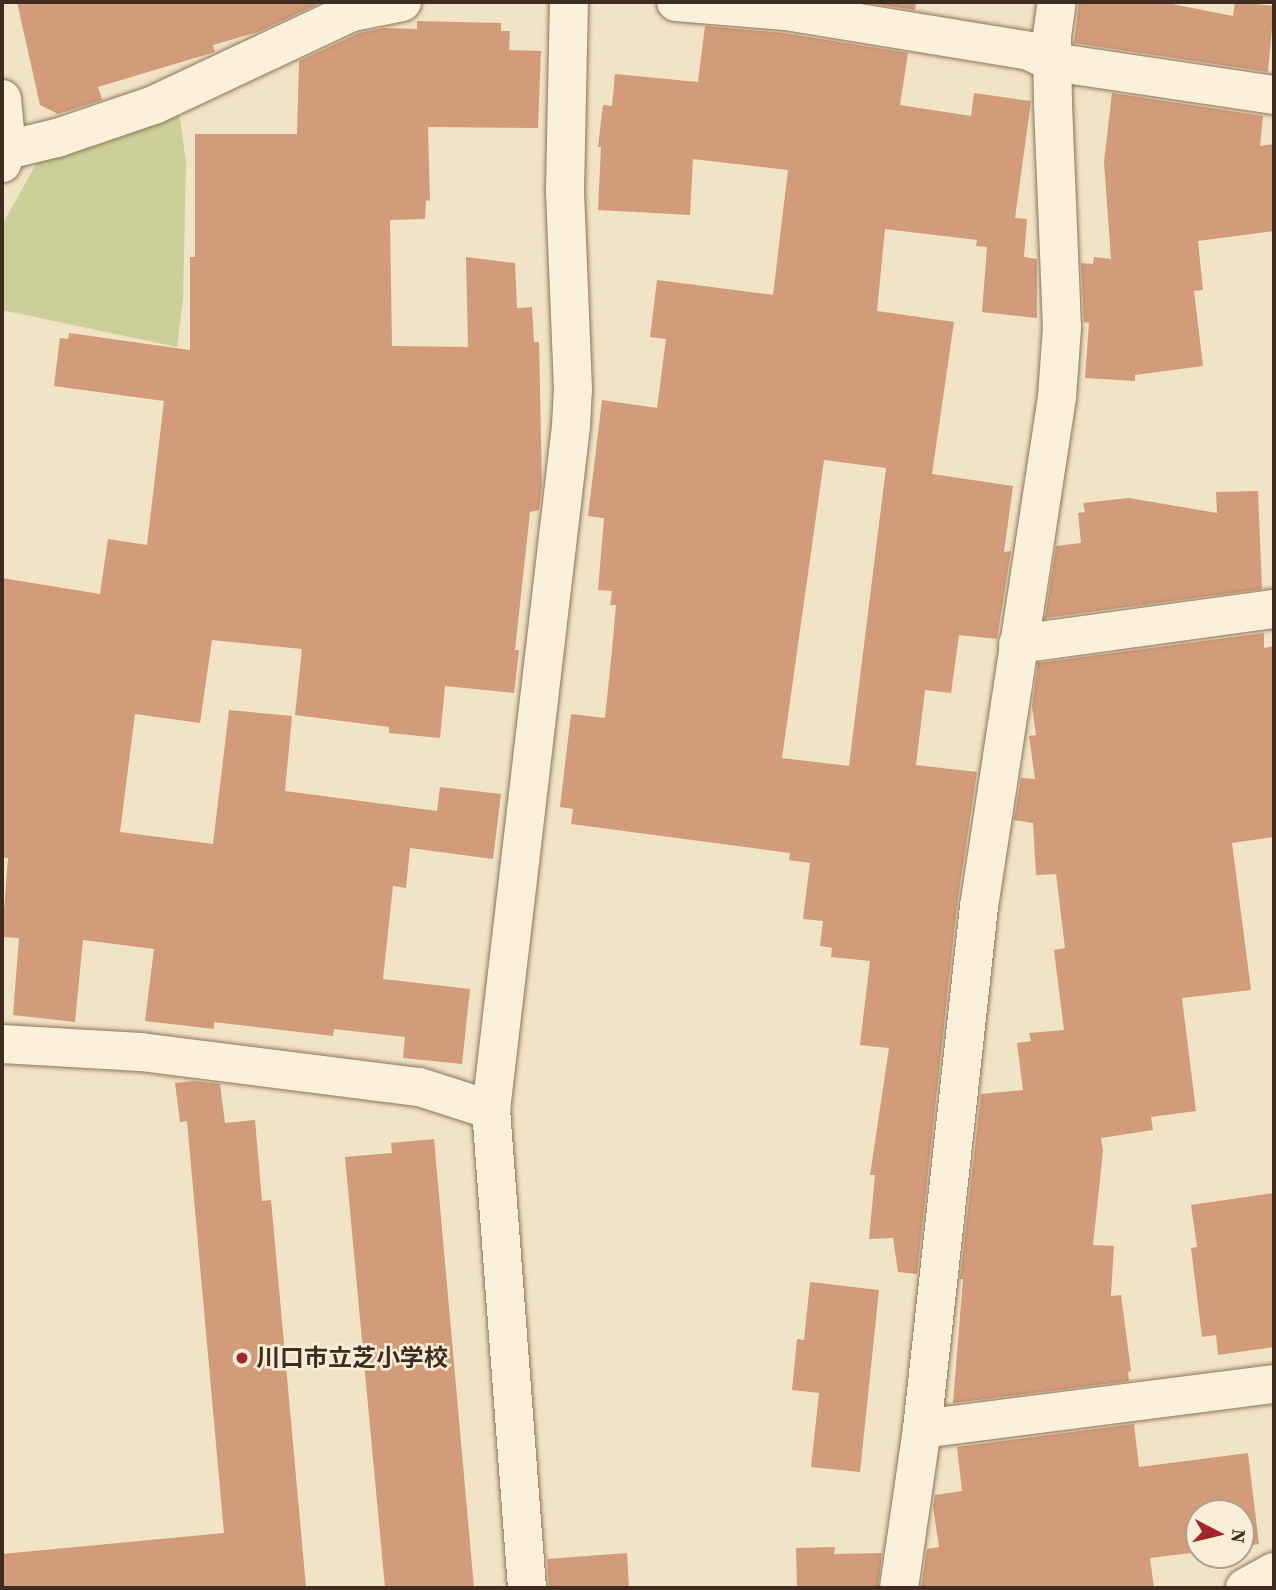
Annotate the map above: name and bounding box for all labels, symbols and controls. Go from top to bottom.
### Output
place label: 川口市立芝小学校 [256,1344,448,1372]
marker: 川口市立芝小学校 [234,1350,250,1366]
north arrow [1185,1499,1255,1569]
text: N [1225,1528,1253,1545]

